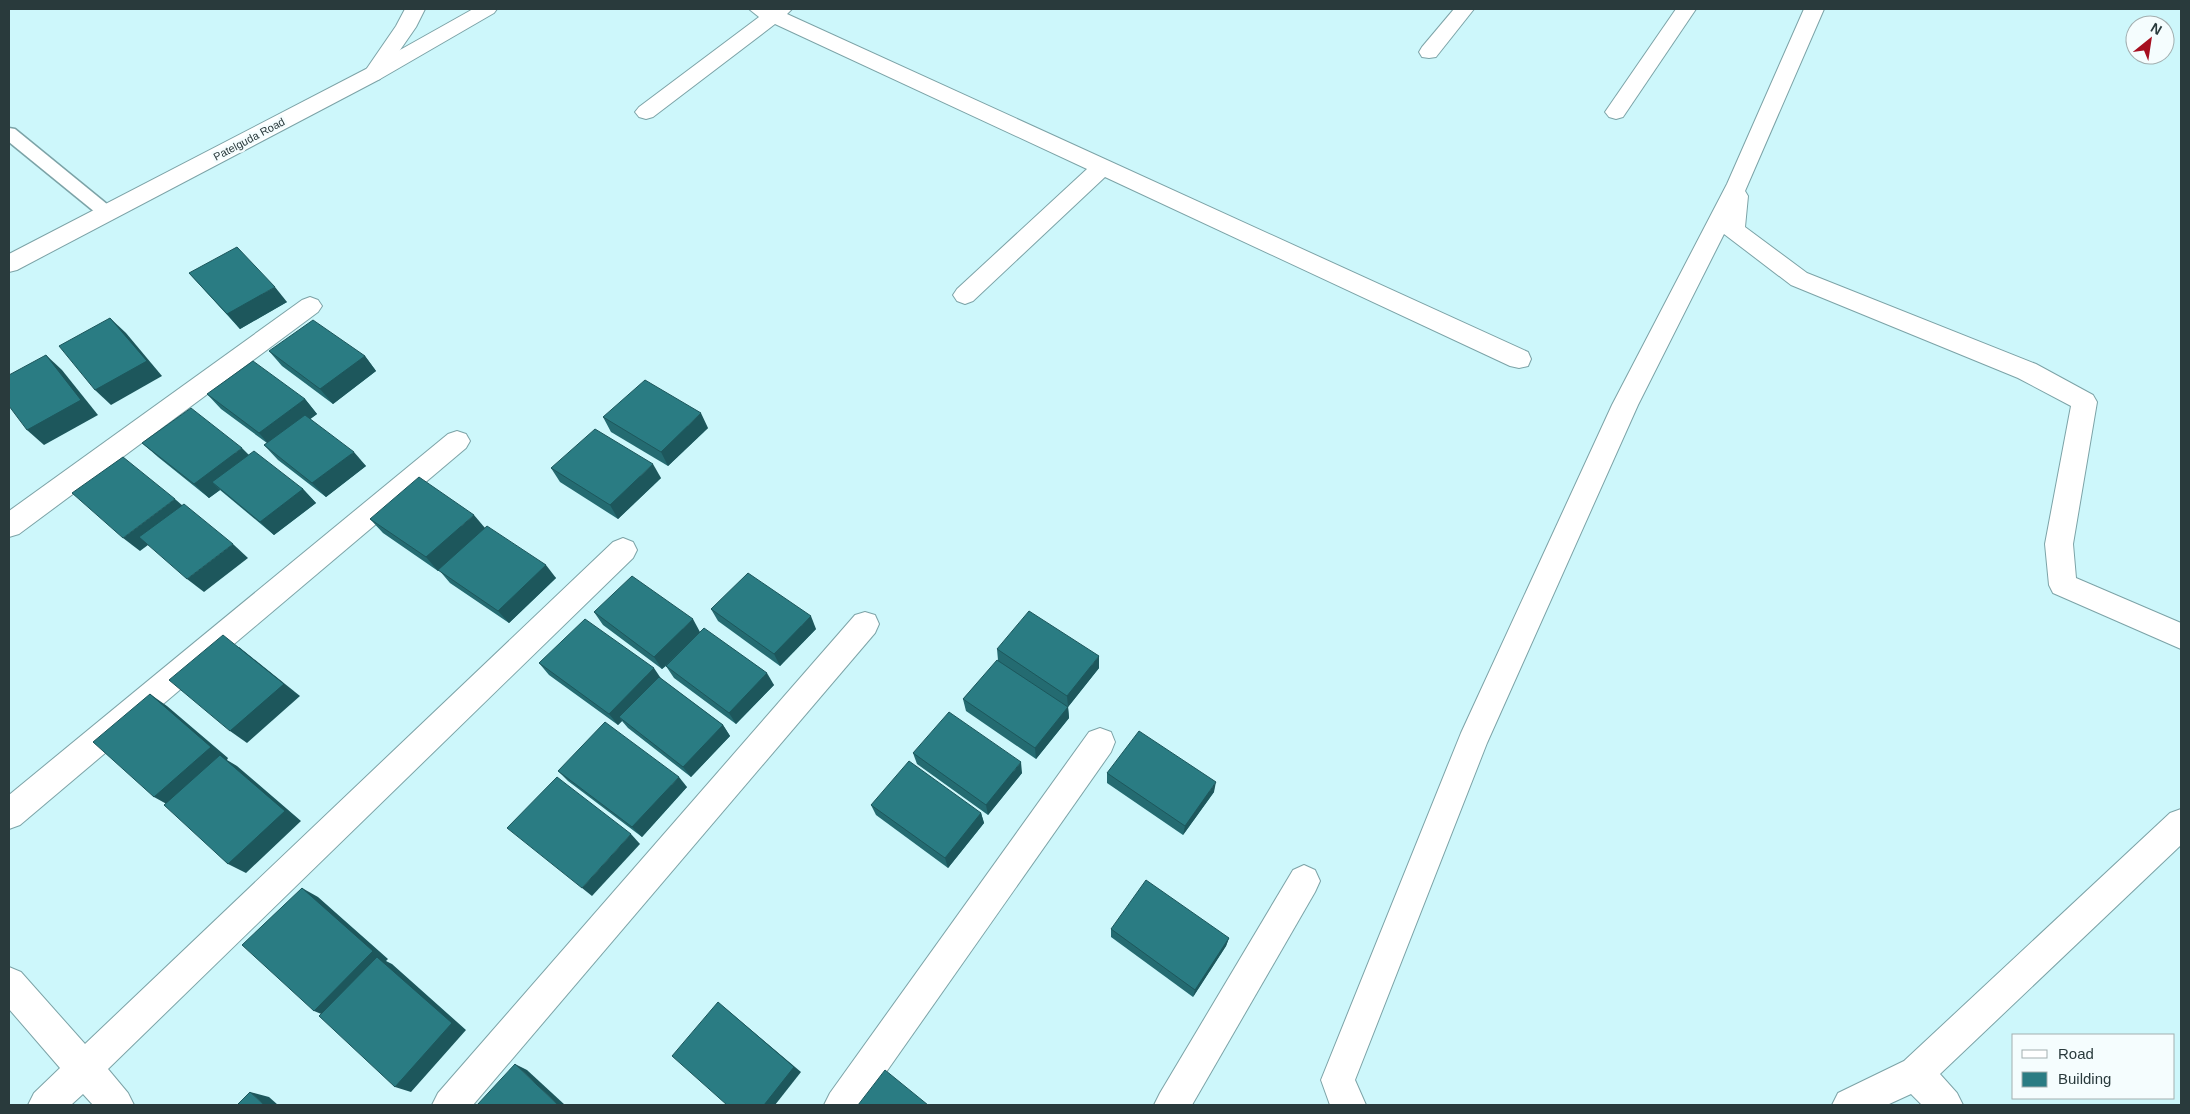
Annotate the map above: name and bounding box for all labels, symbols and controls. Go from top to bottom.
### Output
north arrow [2125,15,2175,65]
text: N [2148,19,2165,38]
street label: Patelguda Road [211,115,287,163]
legend [2012,1034,2175,1099]
text: Road [2058,1045,2094,1062]
text: Building [2058,1070,2111,1087]

